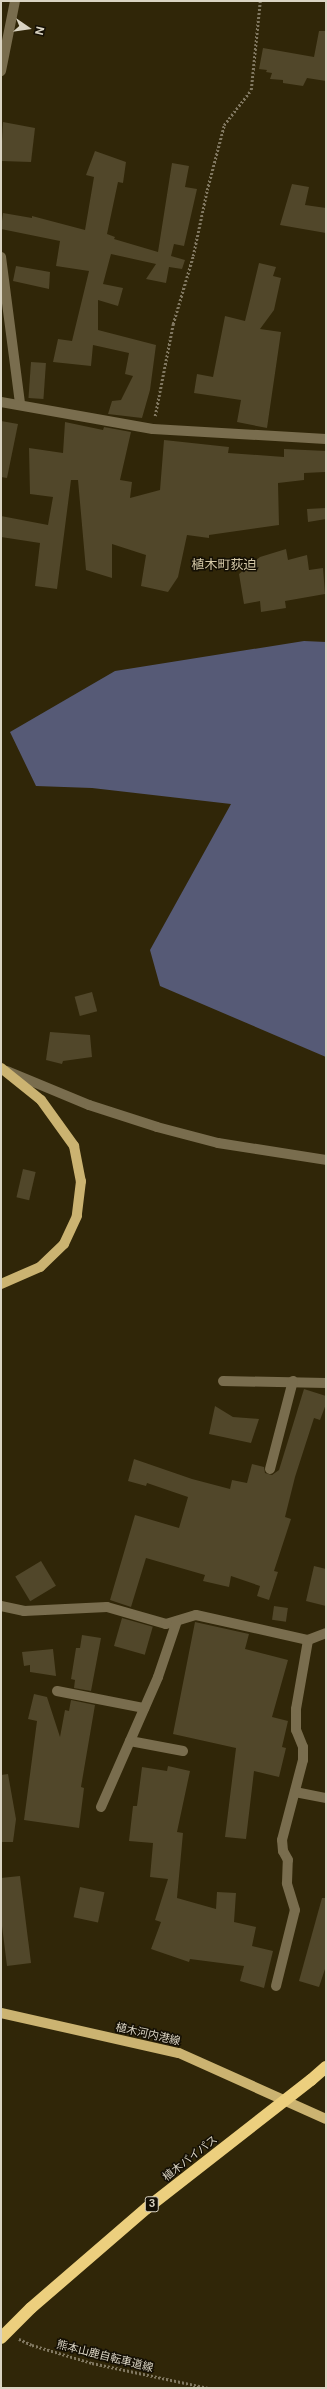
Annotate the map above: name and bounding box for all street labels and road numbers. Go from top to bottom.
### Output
street label: 植木河内港線 [114,2020,182,2048]
street label: 植木バイパス [160,2132,220,2184]
road number: 3 [144,2196,160,2212]
street label: 熊本山鹿自転車道線 [55,2338,155,2374]

